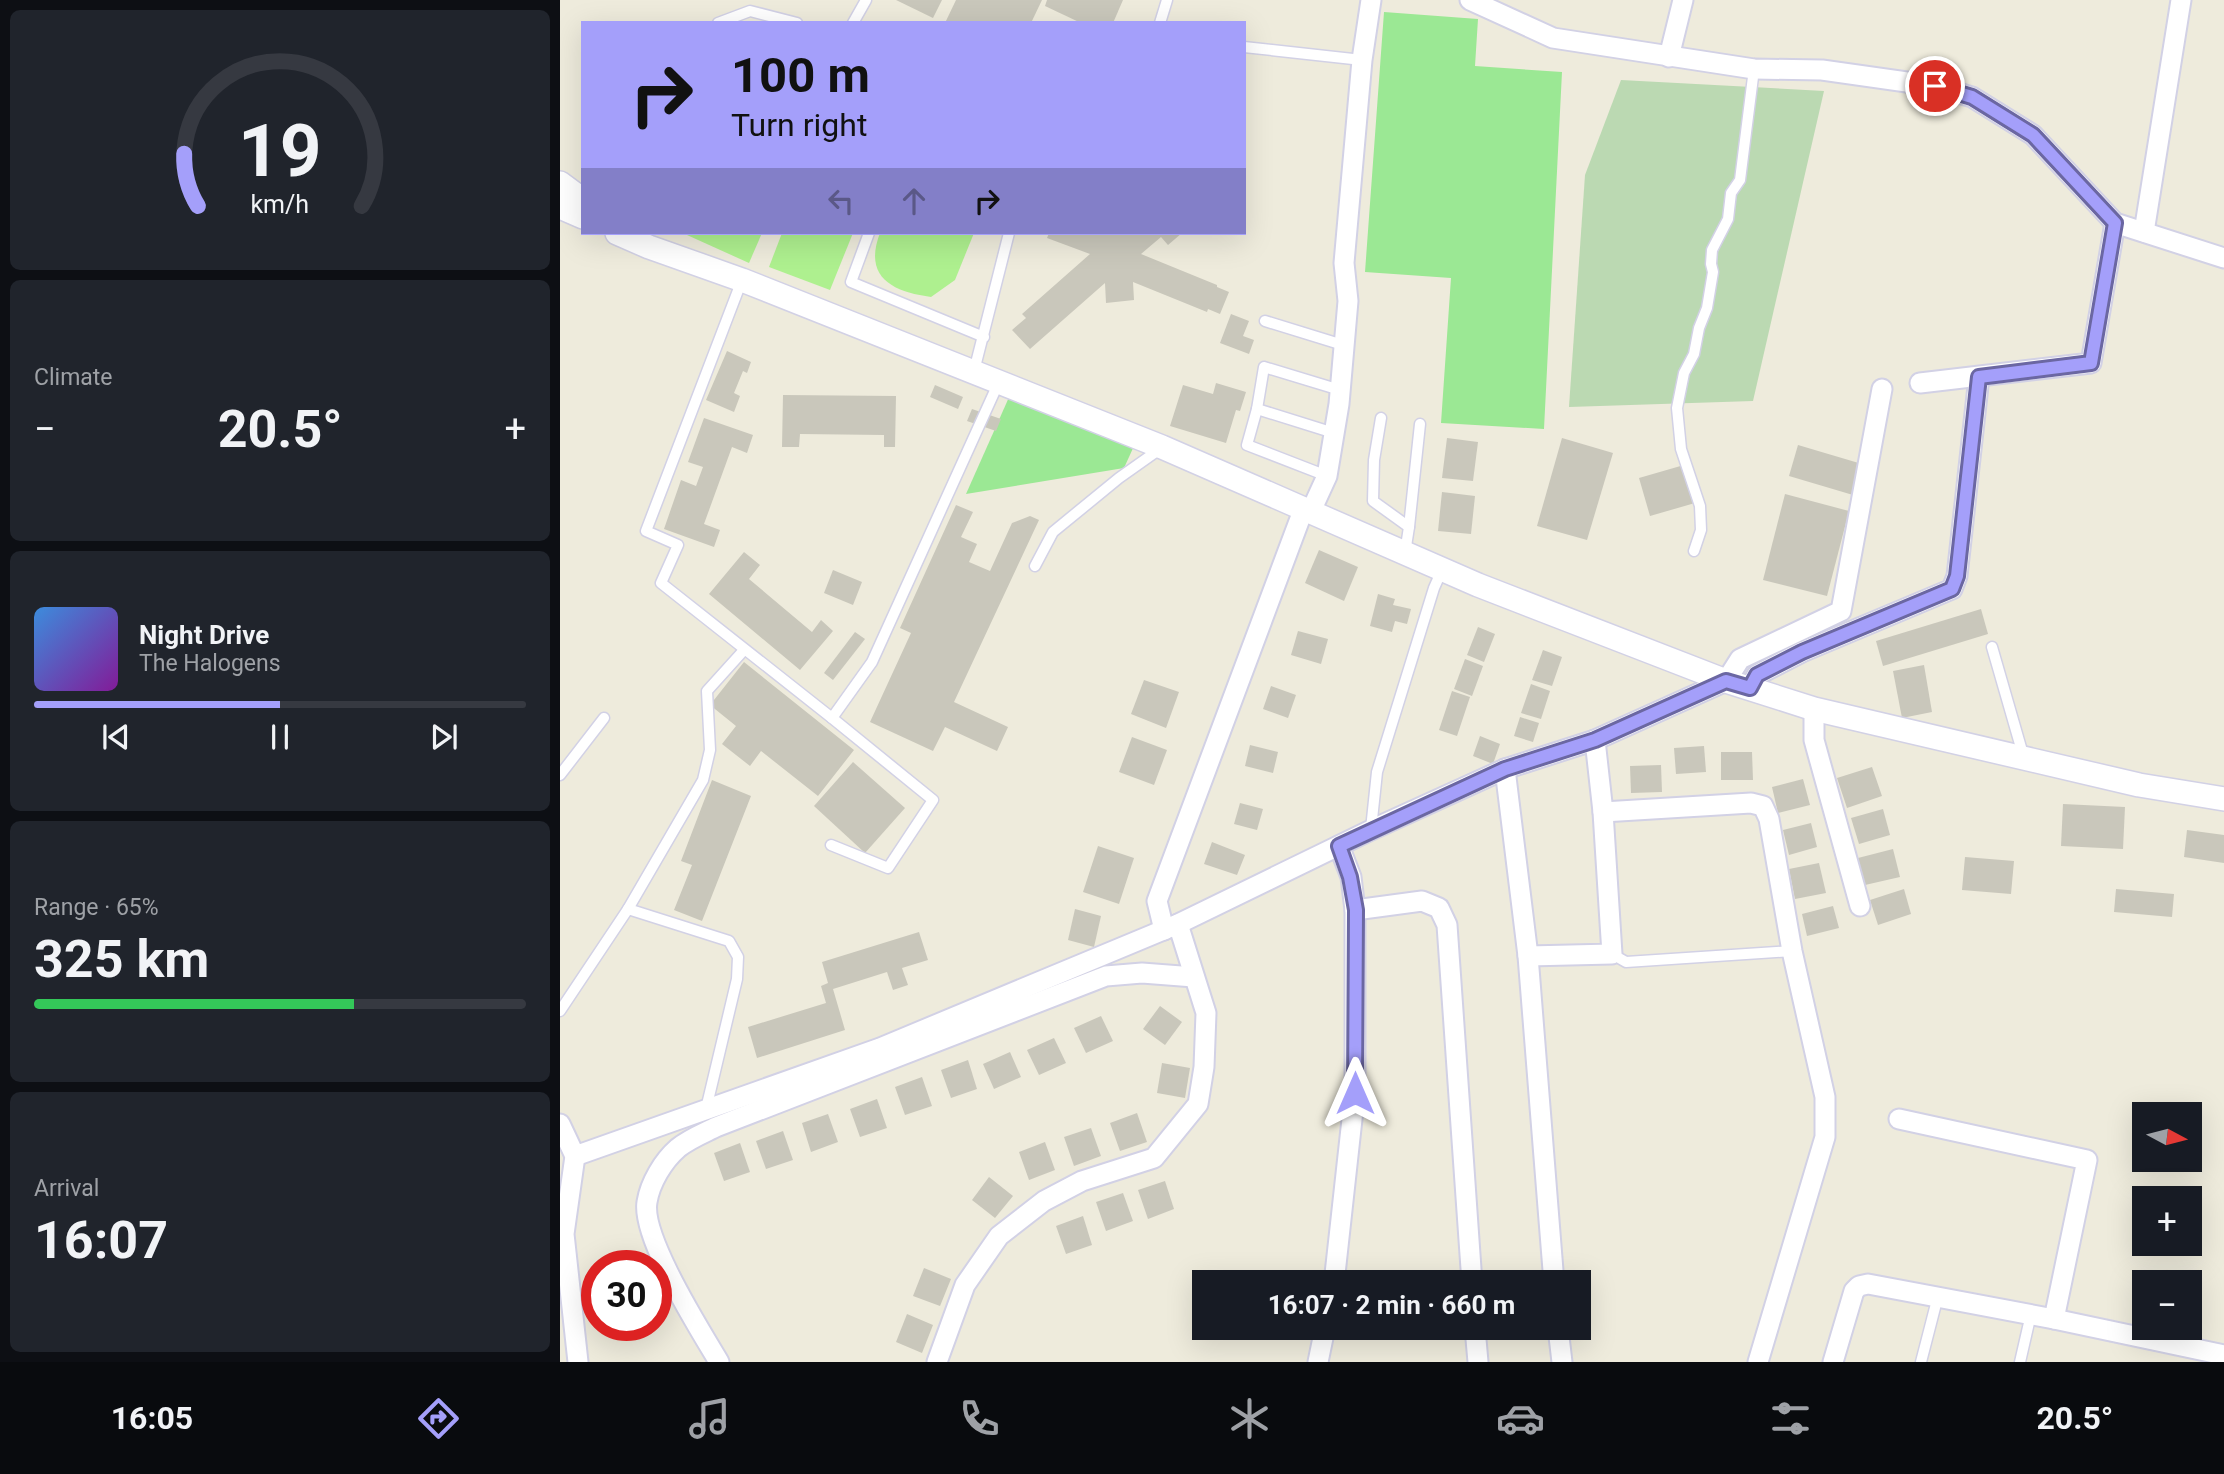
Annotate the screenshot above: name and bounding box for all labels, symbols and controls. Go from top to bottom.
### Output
text: 100 m [731,47,870,104]
icon: right [616,49,707,140]
pin [1905,56,1965,116]
icon: arrive [1916,67,1954,105]
text: Turn right [731,106,867,144]
text: 19 [238,109,322,195]
icon: left [822,182,860,220]
icon: ahead [895,182,933,220]
icon: right [968,182,1006,220]
text: km/h [251,190,309,219]
text: Climate [34,364,113,391]
text: 20.5° [218,399,343,460]
text: − [34,407,56,451]
text: + [504,407,526,451]
text: Night Drive [139,620,269,650]
text: The Halogens [139,650,281,677]
icon: previous [97,718,135,756]
icon: pause [261,718,299,756]
icon: next [425,718,463,756]
text: Range · 65% [34,894,159,921]
text: 325 km [34,929,209,990]
position arrow [1318,1056,1392,1130]
north arrow [2132,1102,2202,1172]
map controls [2132,1102,2202,1340]
text: Arrival [34,1175,99,1202]
button: + [2132,1186,2202,1256]
text: 16:07 [34,1210,168,1271]
speed limit sign: 30 [581,1250,672,1341]
button: − [2132,1270,2202,1340]
text: 16:07 · 2 min · 660 m [1268,1290,1515,1320]
icon: directions [414,1394,463,1443]
icon: music [685,1394,734,1443]
icon: phone [955,1394,1004,1443]
icon: climate [1225,1394,1274,1443]
icon: car [1496,1394,1545,1443]
icon: filters [1766,1394,1815,1443]
text: 16:05 [111,1399,193,1437]
text: 20.5° [2036,1399,2113,1437]

